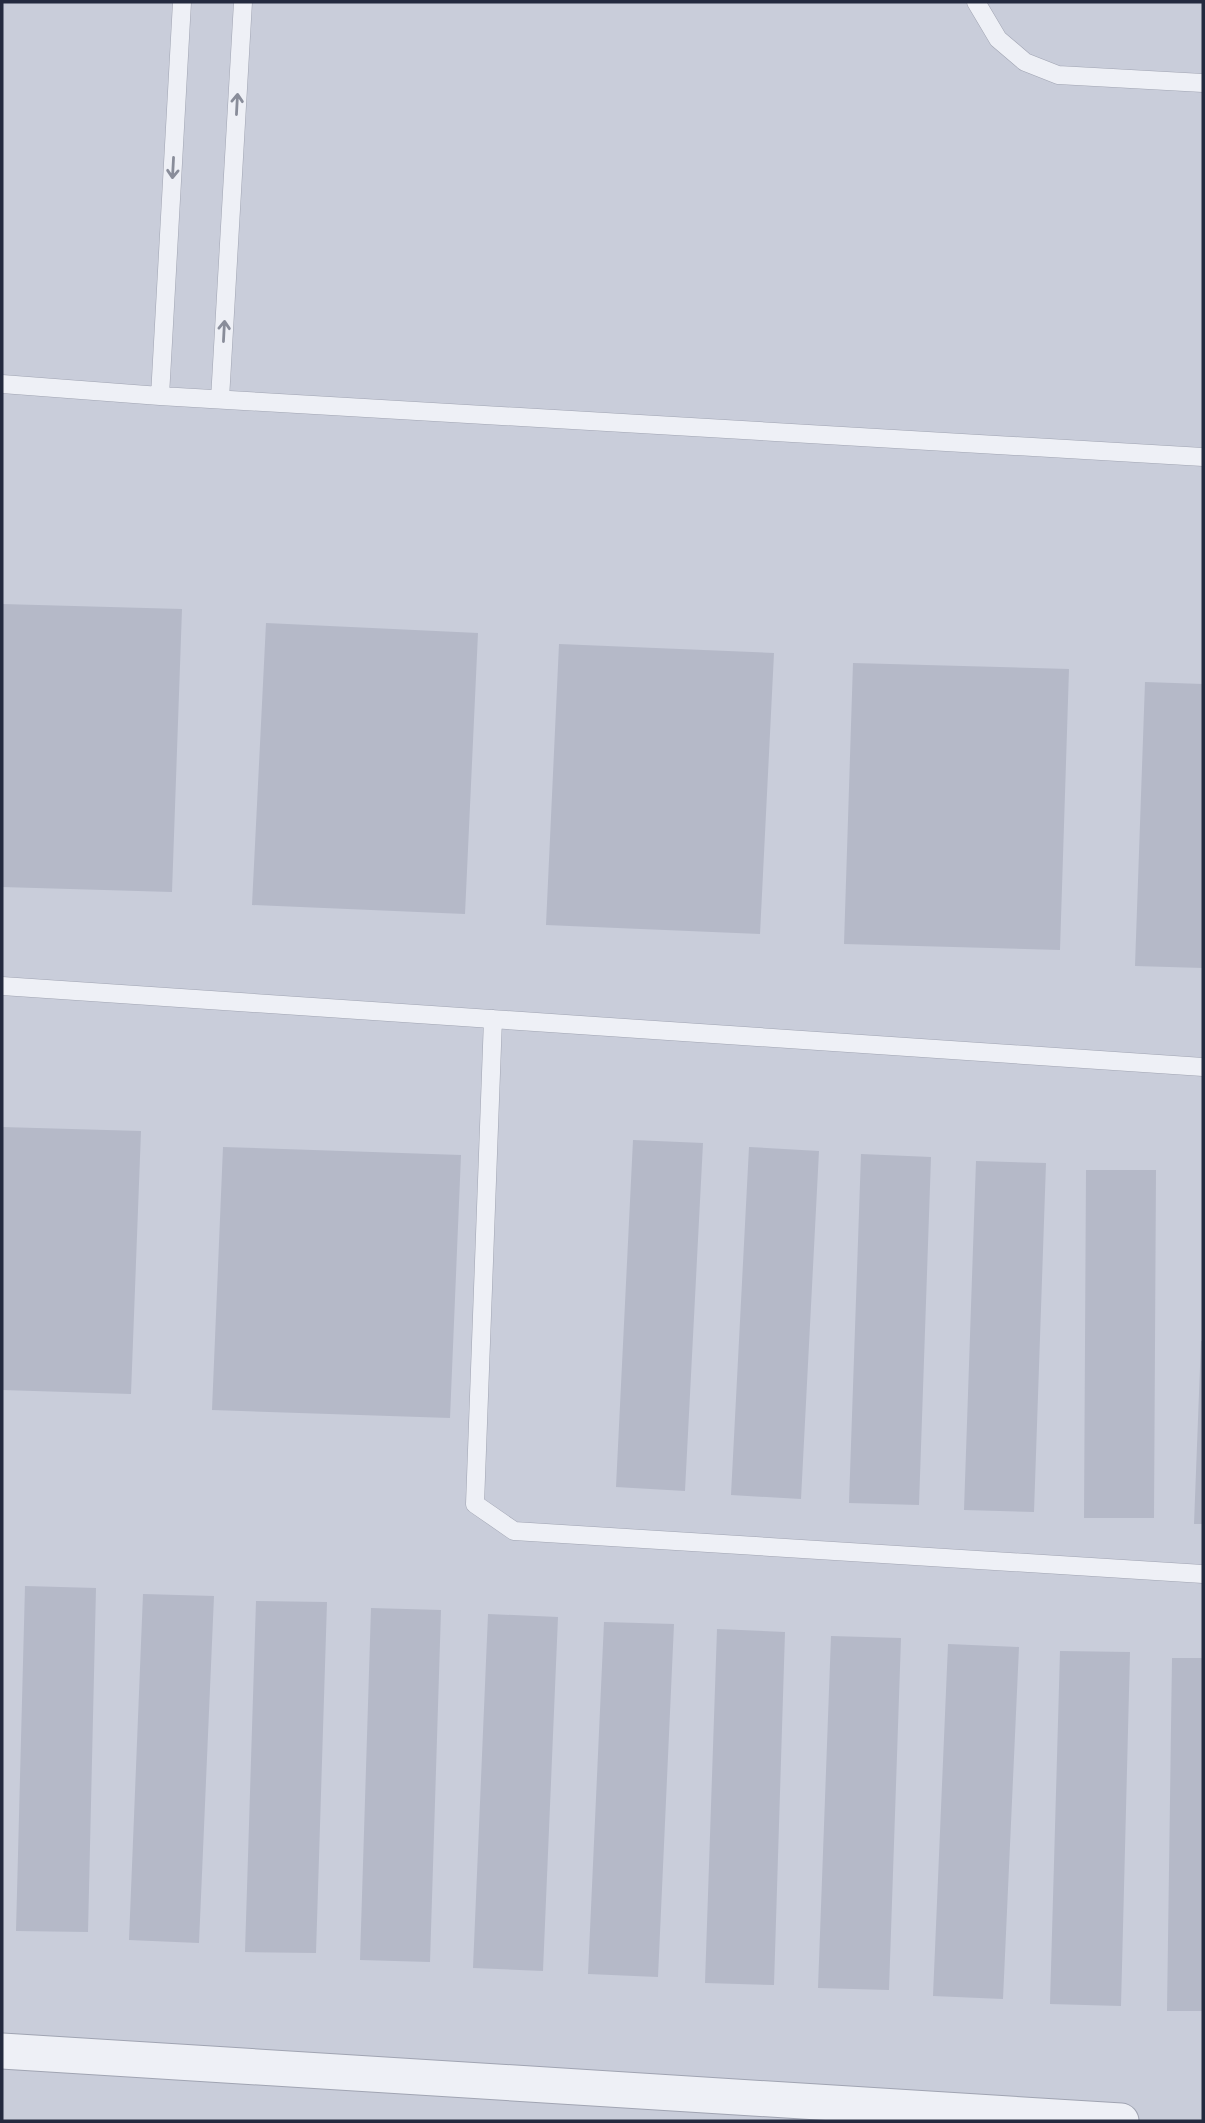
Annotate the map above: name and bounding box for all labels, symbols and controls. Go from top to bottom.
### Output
one-way arrow [231,93,244,115]
one-way arrow [166,156,179,178]
one-way arrow [217,319,230,342]

